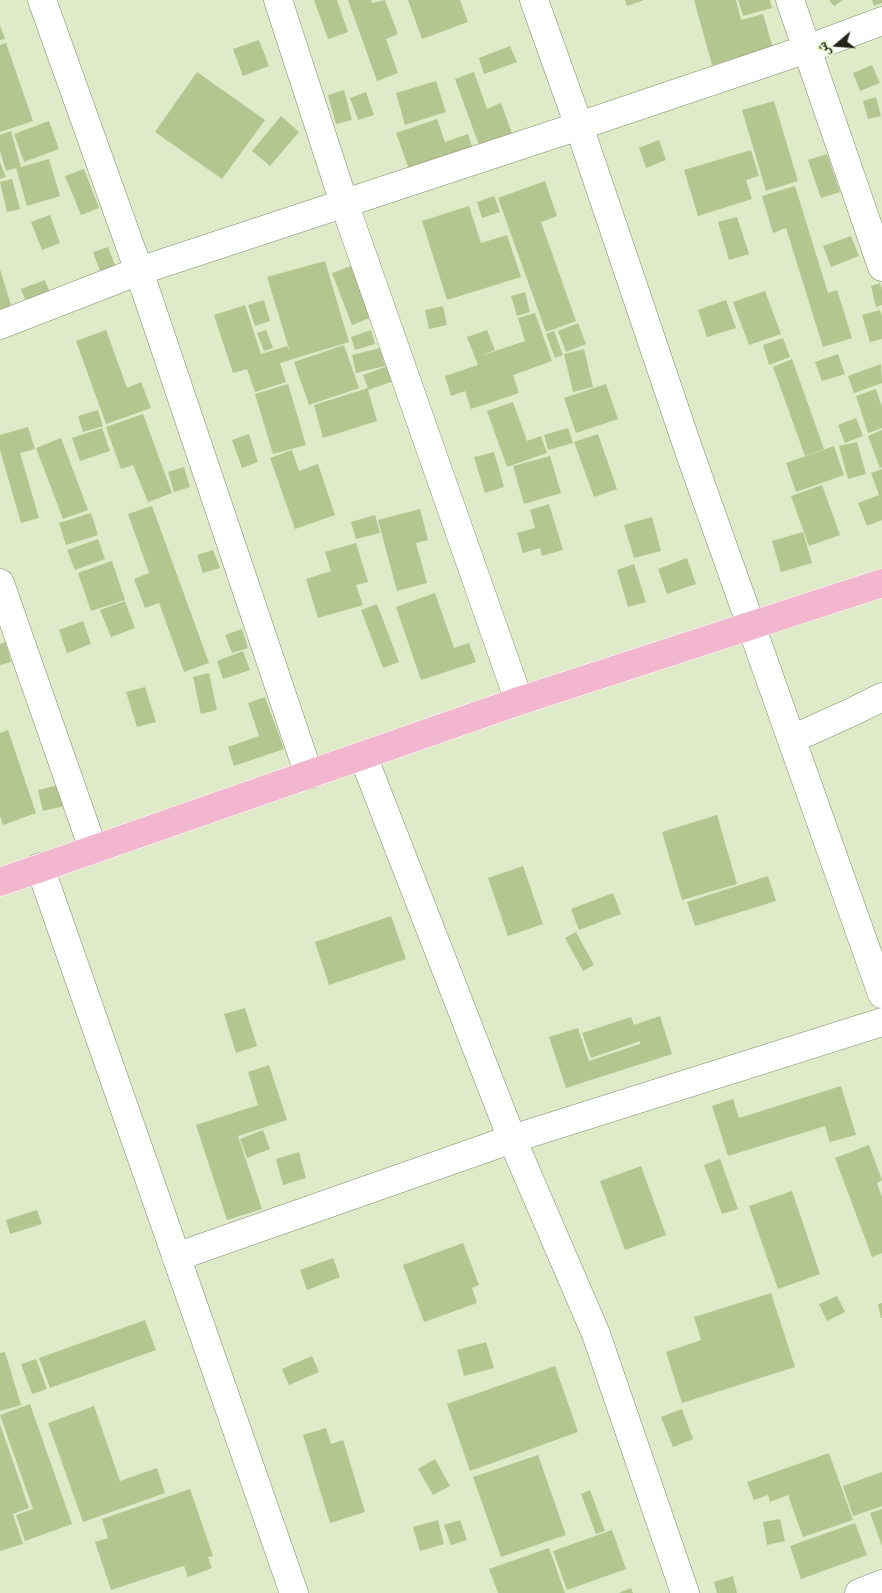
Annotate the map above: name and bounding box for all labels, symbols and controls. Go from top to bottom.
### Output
north arrow [812,20,862,70]
text: ش [813,40,833,59]

